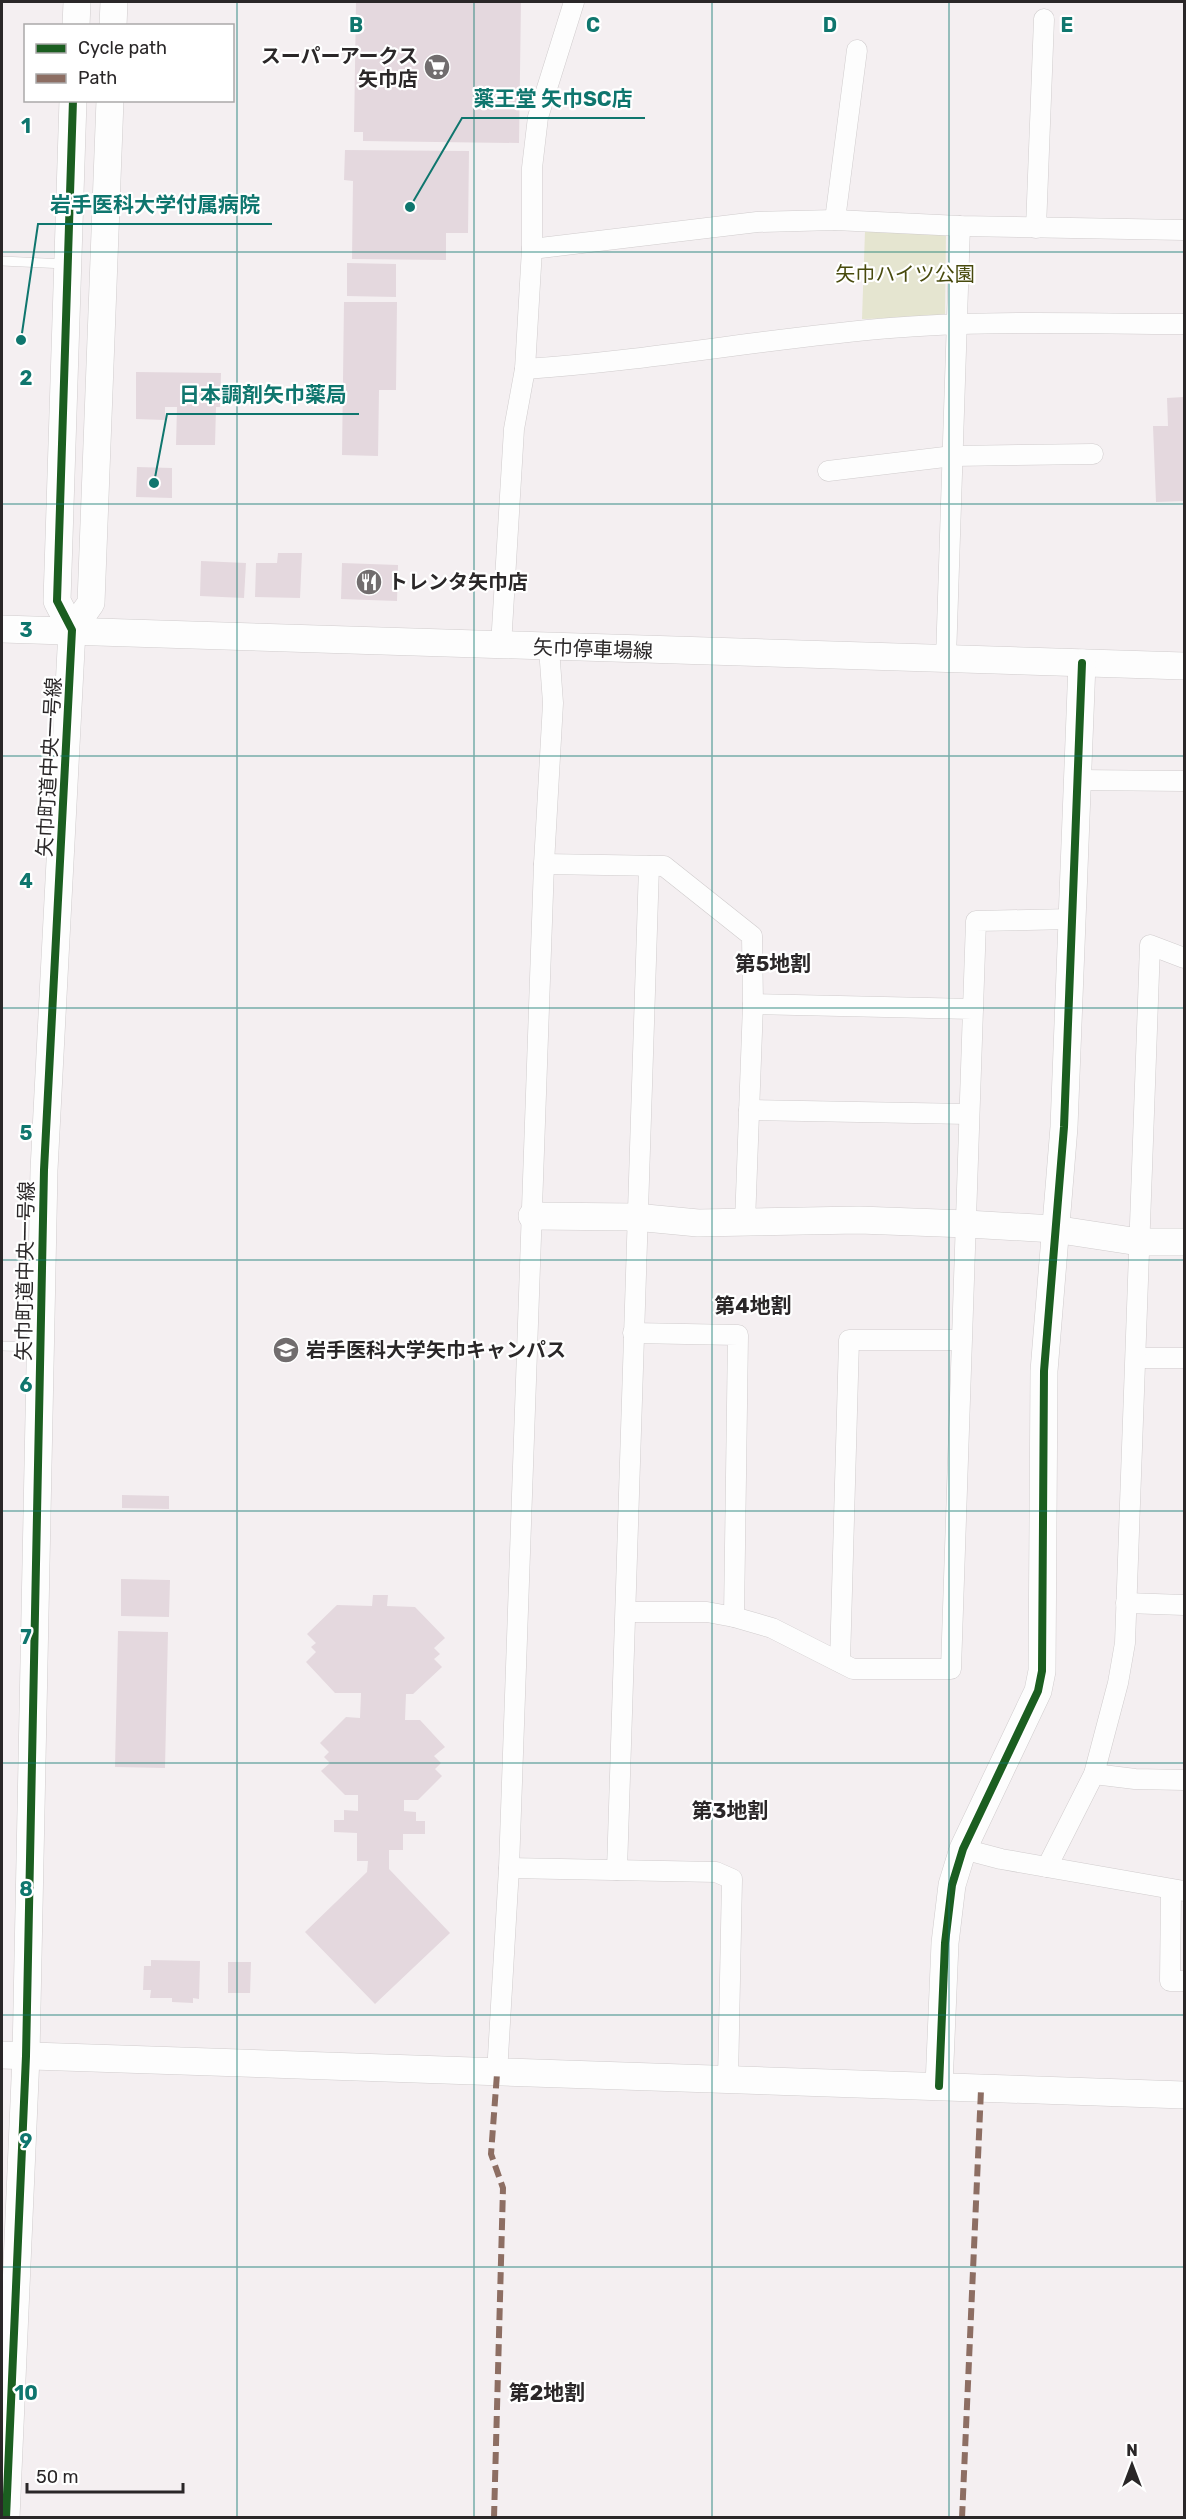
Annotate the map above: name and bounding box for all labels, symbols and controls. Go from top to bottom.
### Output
text: B [349,13,363,37]
text: C [586,13,600,37]
text: D [823,13,837,37]
text: E [1061,13,1073,37]
legend [24,24,234,102]
text: Cycle path [78,37,167,59]
place label: スーパーアークス 矢巾店 [261,44,418,91]
supermarket icon: スーパーアークス 矢巾店 [422,52,452,82]
text: Path [78,67,117,89]
callout: 薬王堂 矢巾SC店 [462,79,645,118]
text: 薬王堂 矢巾SC店 [473,86,633,111]
text: 1 [21,114,31,138]
callout: 岩手医科大学付属病院 [38,185,272,224]
text: 岩手医科大学付属病院 [50,192,260,217]
park label: 矢巾ハイツ公園 [835,262,975,286]
text: 2 [20,366,33,390]
callout: 日本調剤矢巾薬局 [167,375,359,414]
text: 日本調剤矢巾薬局 [179,382,347,407]
restaurant icon: トレンタ矢巾店 [354,567,384,597]
place label: トレンタ矢巾店 [388,570,528,594]
text: 3 [19,618,33,642]
street label: 矢巾停車場線 [533,635,653,663]
street label: 矢巾町道中央一号線 [32,676,66,858]
text: 4 [19,869,33,893]
district label: 第5地割 [735,951,811,976]
text: 5 [20,1121,33,1145]
street label: 矢巾町道中央一号線 [11,1181,39,1361]
district label: 第4地割 [714,1293,792,1318]
school or university icon: 岩手医科大学矢巾キャンパス [271,1335,301,1365]
place label: 岩手医科大学矢巾キャンパス [306,1338,566,1362]
text: 6 [19,1373,33,1397]
text: 7 [20,1625,32,1649]
district label: 第3地割 [692,1798,768,1823]
text: 8 [19,1877,33,1901]
text: 9 [20,2129,33,2153]
district label: 第2地割 [509,2380,585,2405]
text: 10 [14,2381,38,2405]
north arrow [1102,2435,1162,2495]
text: N [1126,2441,1138,2460]
scale bar [27,2456,183,2494]
text: 50 m [36,2466,79,2488]

